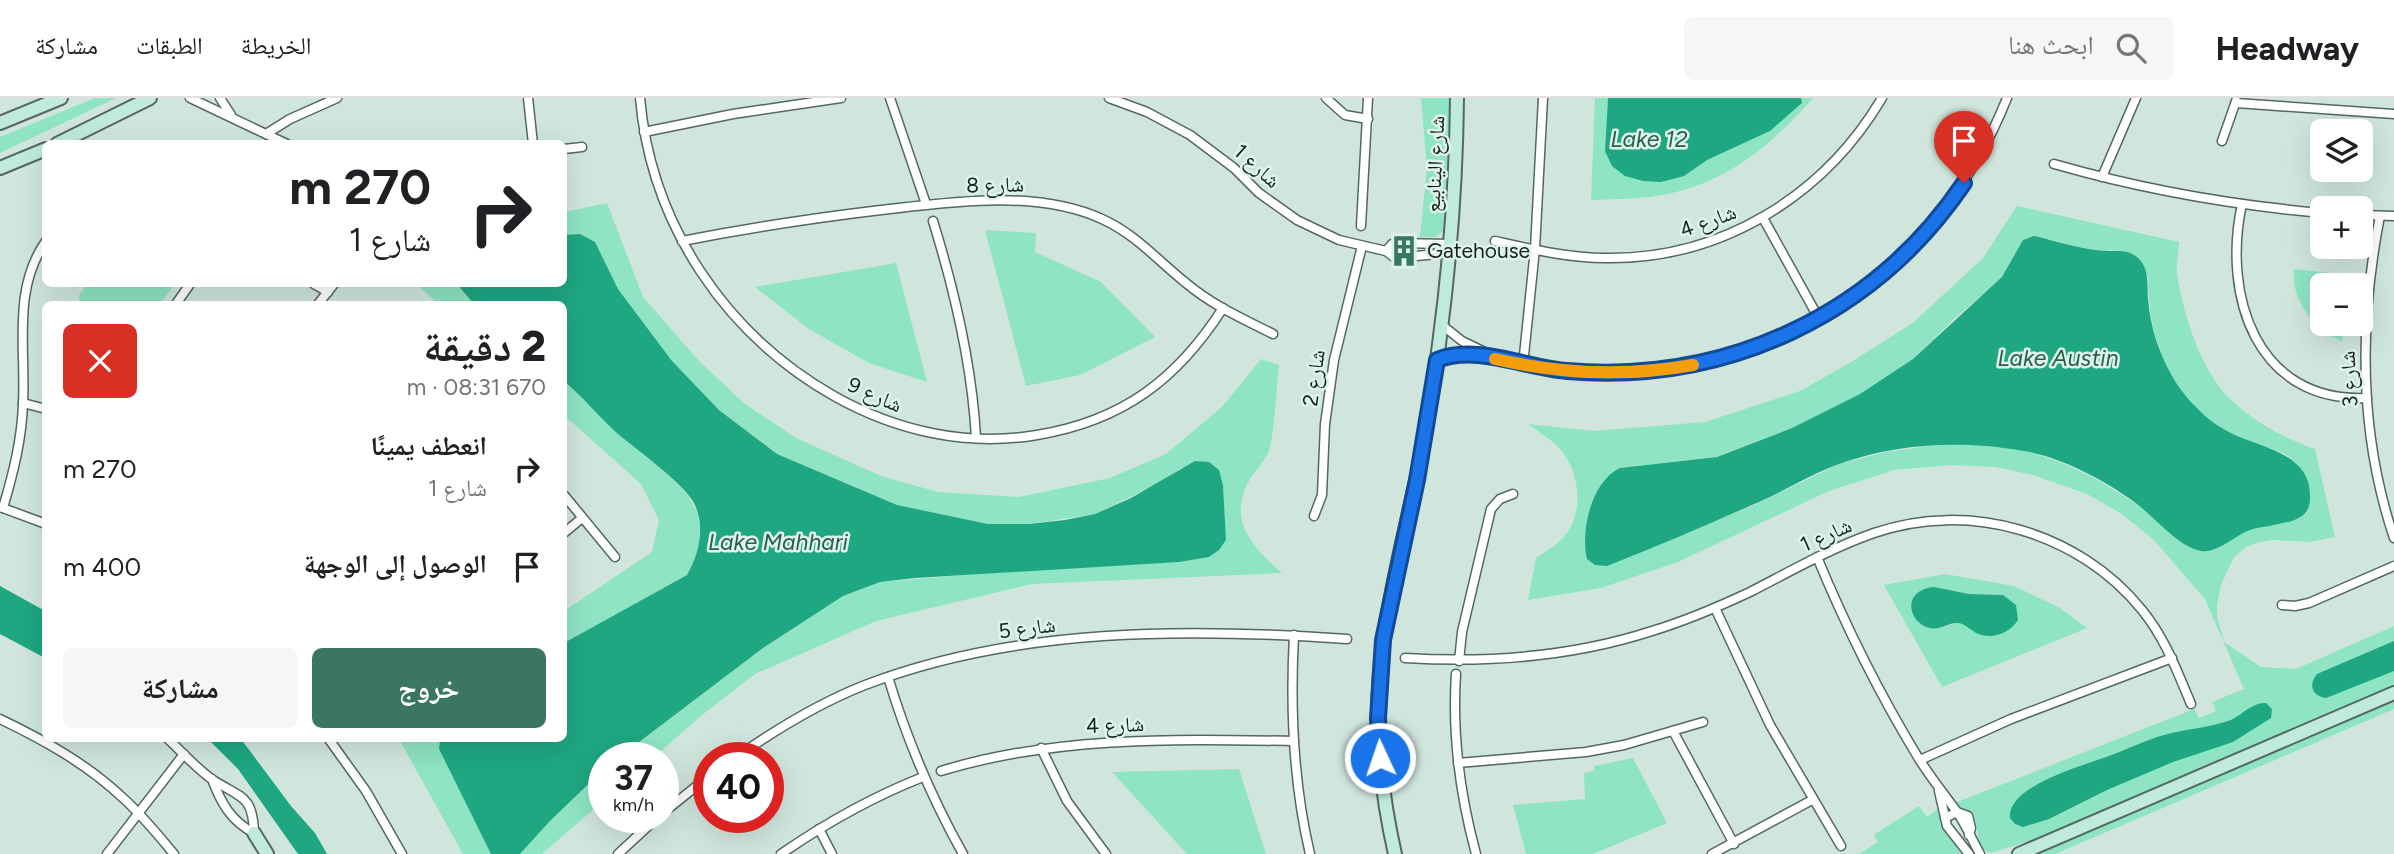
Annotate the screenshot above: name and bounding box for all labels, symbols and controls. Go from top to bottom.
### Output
search box [1684,17,2174,80]
text: ابحث هنا [2008,29,2094,61]
icon: search [2112,29,2150,67]
text: Headway [2216,29,2359,68]
text: مشاركة [35,31,98,60]
text: الطبقات [136,31,203,60]
text: الخريطة [241,31,311,60]
pin [1934,111,1994,183]
street label: شارع الينابيع [1419,115,1451,213]
map controls [2310,119,2373,336]
button: layers [2310,119,2373,182]
icon: arrive [1945,122,1983,160]
water label: Lake 12 [1610,125,1688,153]
street label: شارع 1 [1228,138,1286,194]
text: 270 m [289,157,431,216]
icon: right [455,168,546,259]
street label: شارع 8 [966,171,1024,199]
button: + [2310,196,2373,259]
street label: شارع 4 [1676,199,1740,243]
text: شارع 1 [349,221,431,259]
building icon: Gatehouse [1387,234,1421,268]
place label: Gatehouse [1427,238,1530,263]
button: − [2310,273,2373,336]
text: 2 دقيقة [423,321,546,372]
button: close [63,324,137,398]
water label: Lake Austin [1997,344,2119,372]
street label: شارع 2 [1297,348,1331,408]
street label: شارع 3 [2335,350,2363,408]
street label: شارع 9 [844,372,906,418]
text: 670 m · 08:31 [407,373,546,401]
text: انعطف يمينًا [371,430,487,462]
icon: right [508,450,546,488]
text: 270 m [63,453,137,485]
text: شارع 1 [428,474,487,502]
street label: شارع 1 [1796,512,1856,558]
water label: Lake Mahhari [708,528,849,556]
text: الوصول إلى الوجهة [304,548,487,580]
icon: arrive [508,548,546,586]
text: 400 m [63,551,141,583]
street label: شارع 5 [997,612,1057,644]
button: مشاركة [63,648,298,728]
button: خروج [312,648,546,728]
street label: شارع 4 [1085,711,1145,739]
position arrow [1343,721,1417,795]
speed limit sign: 40 [693,742,784,833]
text: 37 [614,757,653,799]
text: km/h [613,794,654,816]

